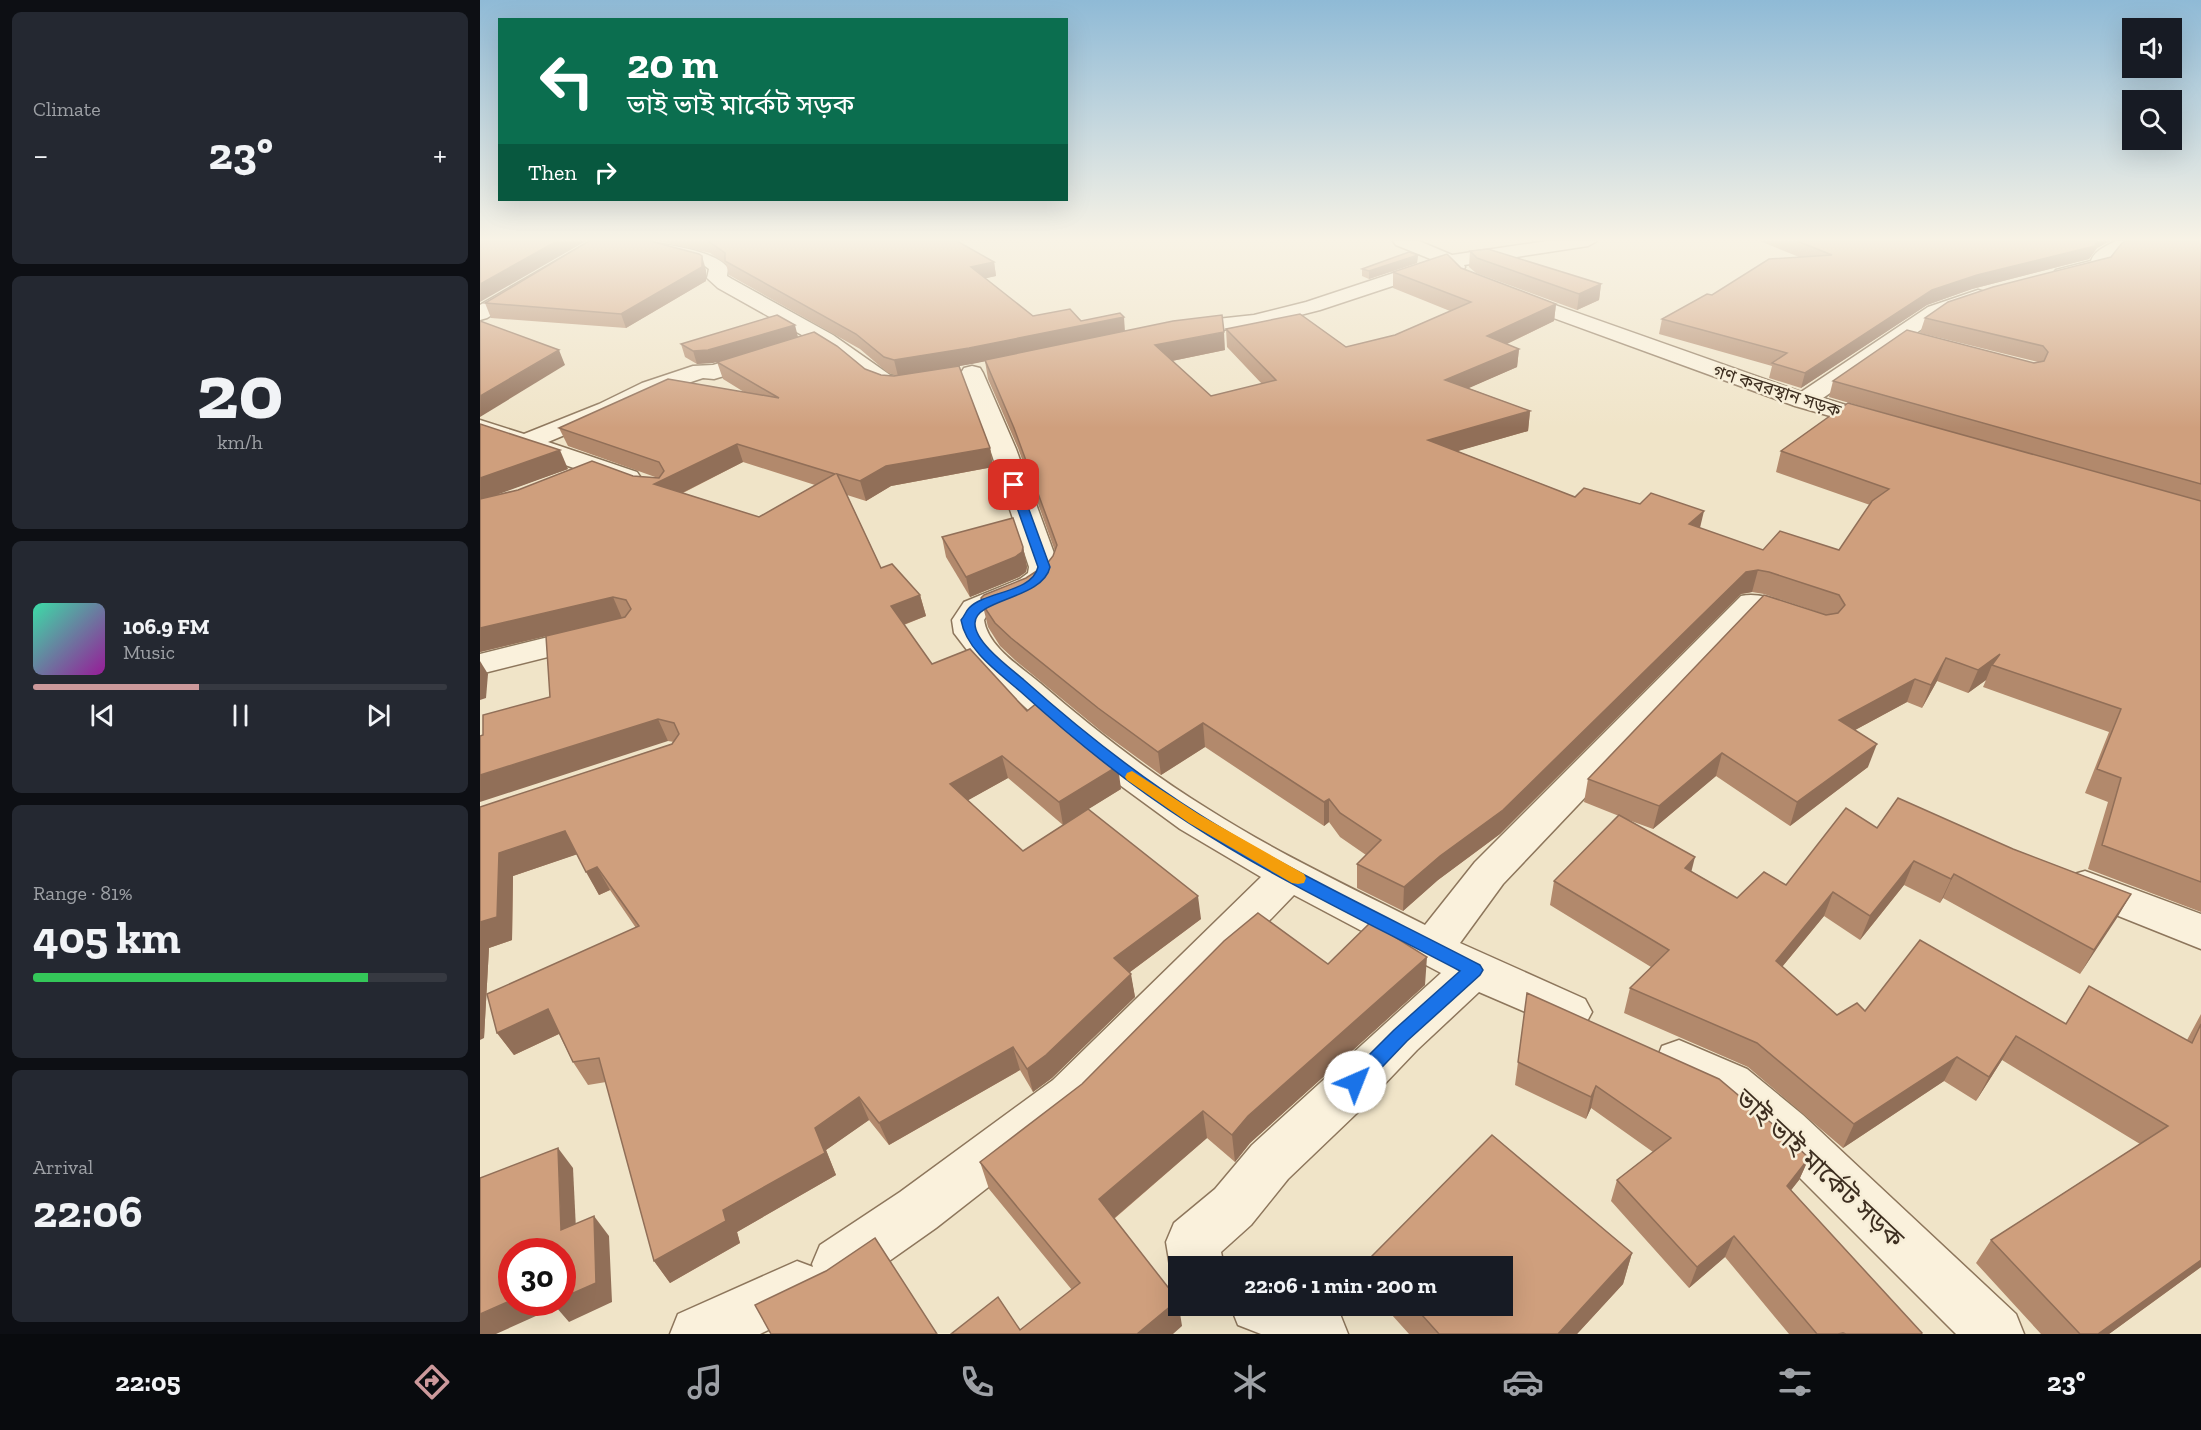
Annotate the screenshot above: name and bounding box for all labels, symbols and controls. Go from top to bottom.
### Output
map controls [2122,18,2182,150]
button: sound [2122,18,2182,78]
text: 20 m [627,38,718,89]
icon: left [528,42,606,120]
text: ভাই ভাই মার্কেট সড়ক [627,89,854,121]
button: search [2122,90,2182,150]
text: Climate [33,97,101,121]
text: 23° [209,127,273,181]
text: − [33,135,48,174]
text: + [433,135,447,174]
icon: right [589,156,622,189]
text: Then [528,159,577,186]
text: 20 [197,344,283,438]
street label: গণ কবরস্থান সড়ক [1710,360,1844,422]
text: km/h [217,430,263,454]
pin [988,459,1039,510]
icon: arrive [997,468,1030,501]
text: 106.9 FM [123,613,210,640]
text: Music [123,640,175,664]
icon: previous [86,699,119,732]
icon: pause [224,699,257,732]
icon: next [362,699,395,732]
text: Range · 81% [33,881,132,905]
text: 405 km [33,911,181,965]
position arrow [1323,1050,1387,1114]
street label: ভাই ভাই মার্কেট সড়ক [1728,1081,1912,1255]
text: Arrival [33,1155,93,1179]
text: 22:06 [33,1185,143,1239]
speed limit sign: 30 [498,1238,576,1316]
text: 22:06 · 1 min · 200 m [1244,1272,1437,1299]
icon: directions [411,1361,453,1403]
icon: music [684,1361,726,1403]
icon: phone [956,1361,998,1403]
icon: climate [1229,1361,1271,1403]
icon: car [1502,1361,1544,1403]
icon: filters [1774,1361,1816,1403]
text: 22:05 [115,1366,181,1398]
text: 23° [2047,1366,2086,1398]

